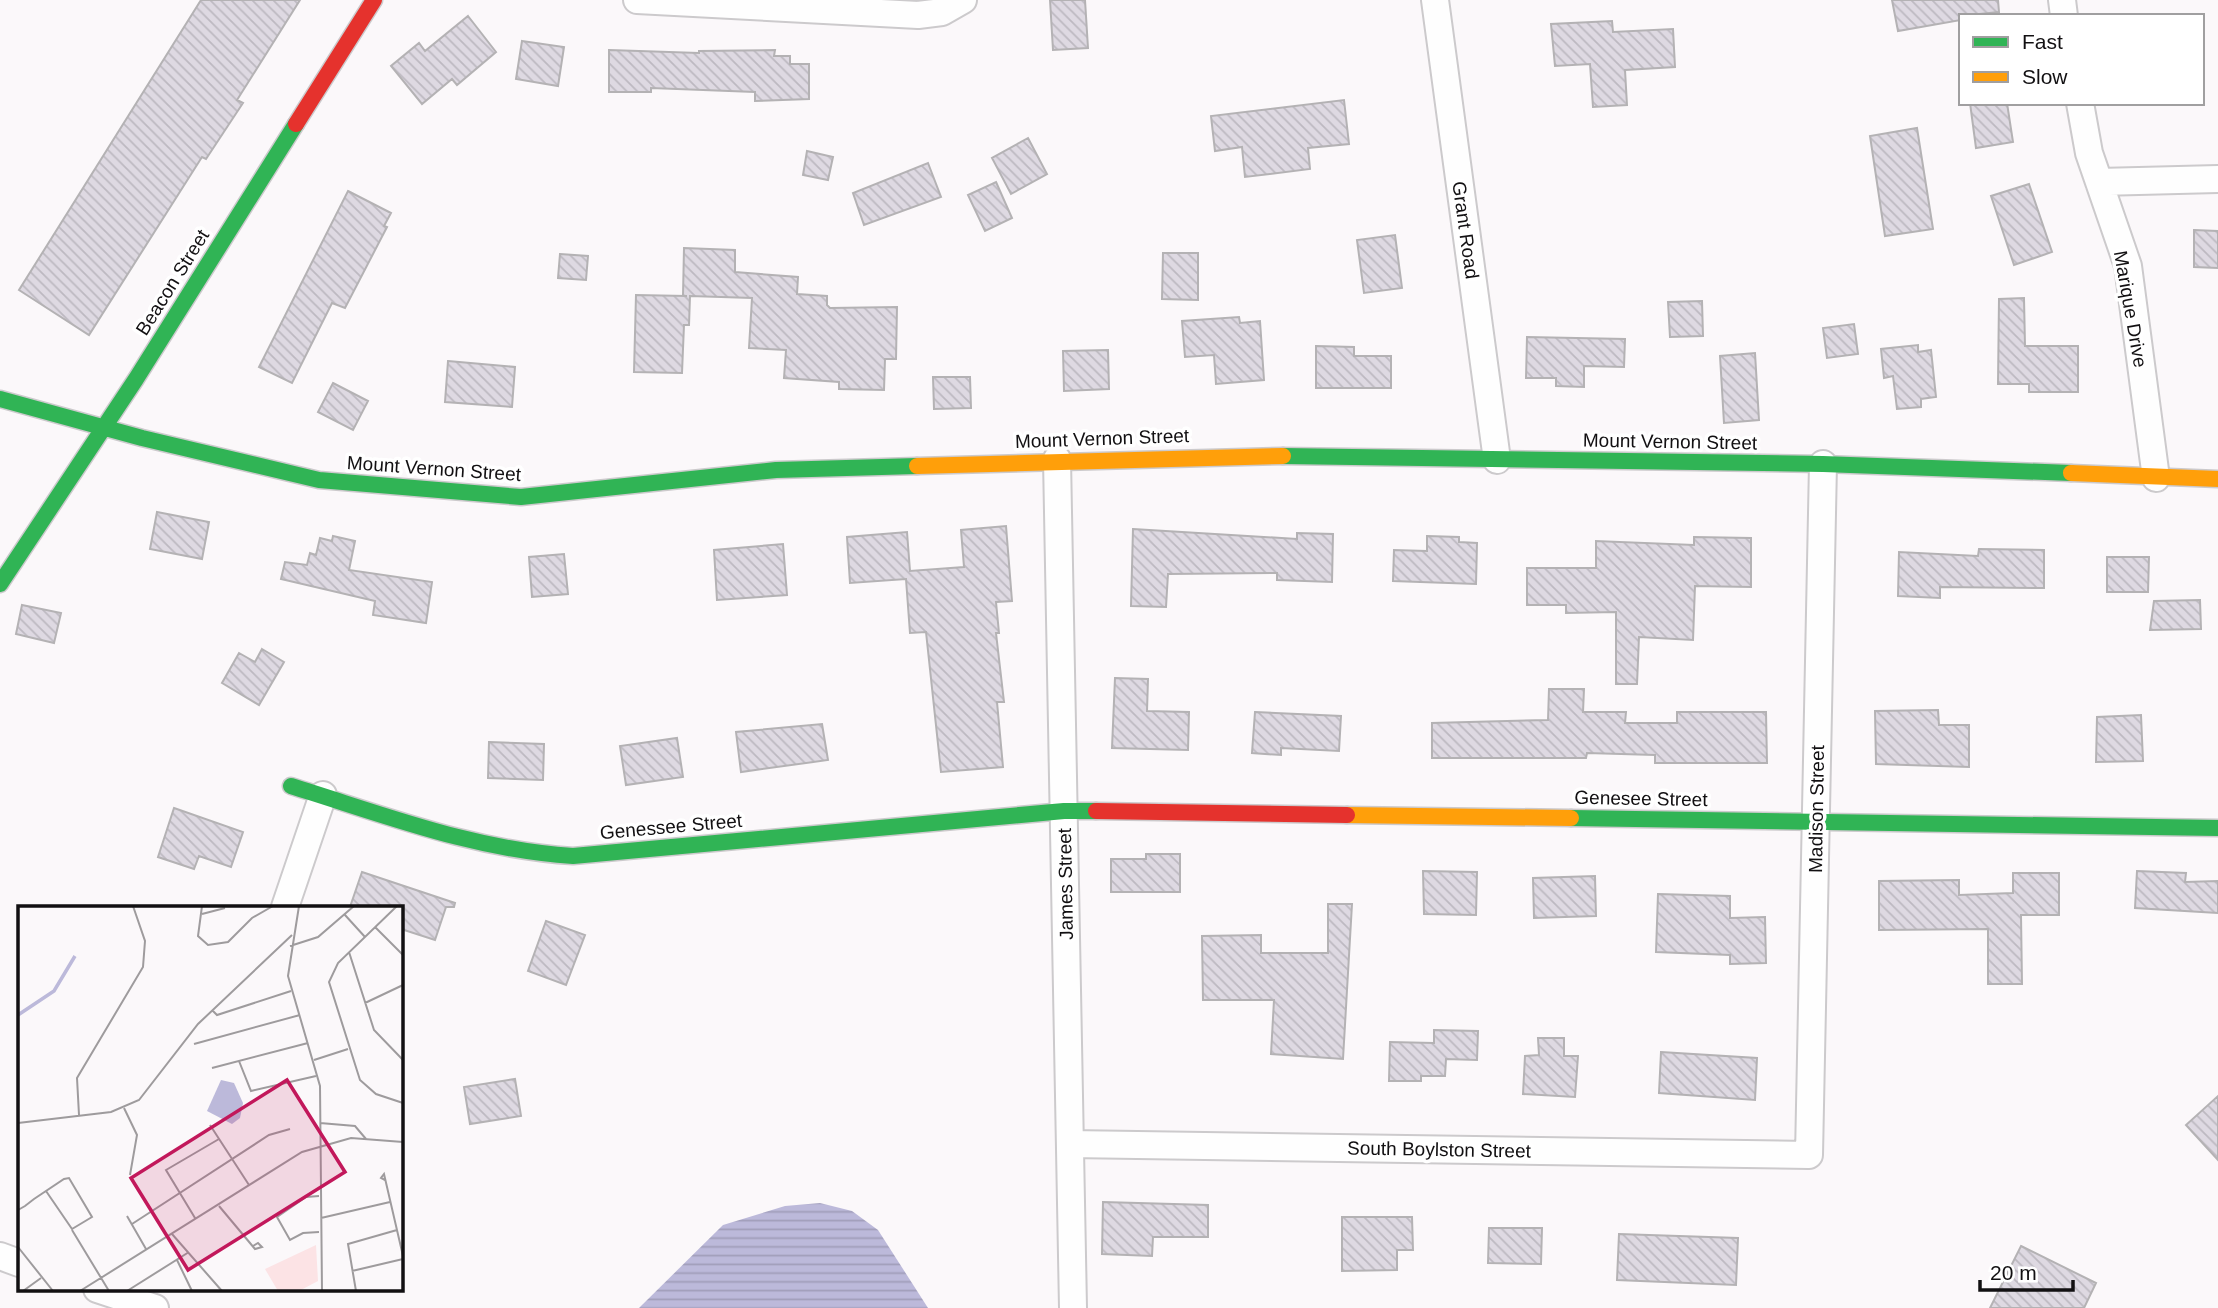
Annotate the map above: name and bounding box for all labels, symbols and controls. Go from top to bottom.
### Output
legend [1959,14,2204,105]
text: Fast [2022,30,2063,53]
text: Slow [2022,65,2068,88]
street label: Grant Road [1448,180,1483,280]
street label: Beacon Street [132,225,214,339]
street label: Marique Drive [2110,249,2151,369]
street label: Mount Vernon Street [1015,425,1190,452]
street label: Mount Vernon Street [1583,429,1758,454]
street label: Mount Vernon Street [346,452,522,485]
street label: Madison Street [1805,744,1828,873]
street label: Genesee Street [1574,787,1708,810]
street label: Genessee Street [599,810,744,843]
street label: James Street [1054,827,1077,940]
inset map [18,906,402,1290]
street label: South Boylston Street [1347,1137,1532,1162]
scale bar [1980,1248,2073,1292]
text: 20 m [1990,1261,2037,1284]

